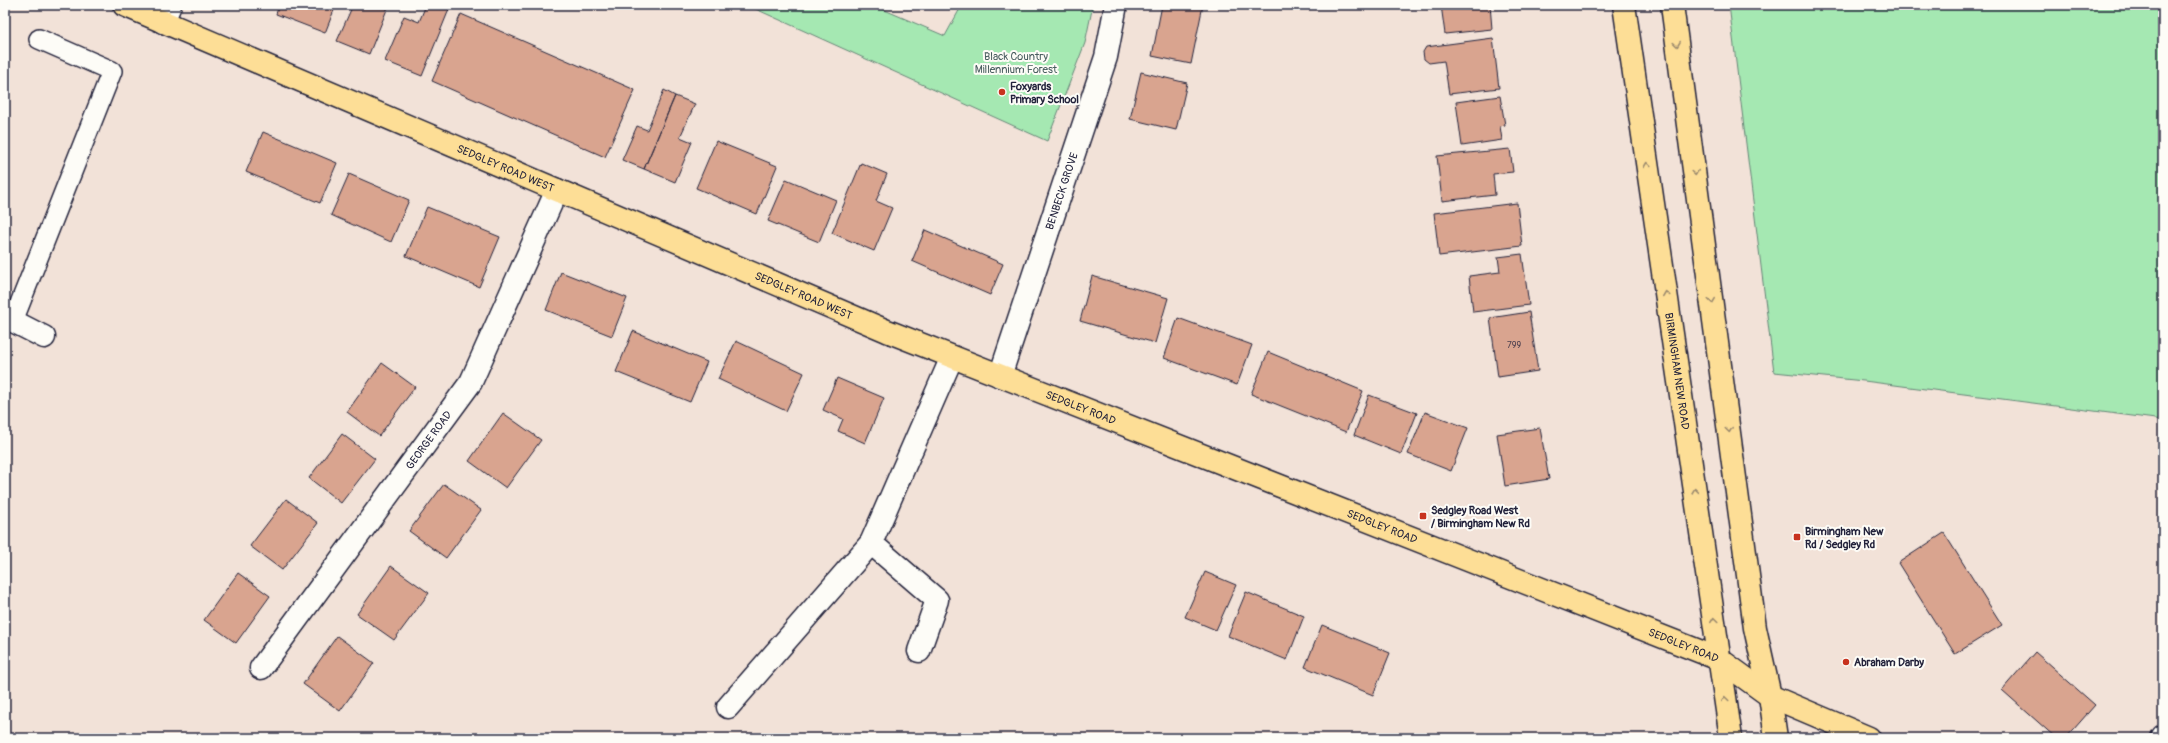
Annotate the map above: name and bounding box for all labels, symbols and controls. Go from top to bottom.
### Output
one-way arrow [1673,41,1682,47]
park label: Black Country Millennium Forest [975,50,1058,76]
place label: Foxyards Primary School [1010,80,1079,106]
marker: Foxyards Primary School [997,87,1007,97]
street label: SEDGLEY ROAD WEST [455,142,556,195]
street label: BENBECK GROVE [1043,151,1081,231]
one-way arrow [1643,162,1652,168]
one-way arrow [1690,169,1699,176]
street label: SEDGLEY ROAD WEST [753,269,854,322]
one-way arrow [1662,290,1671,297]
one-way arrow [1707,298,1716,304]
street label: BIRMINGHAM NEW ROAD [1662,312,1692,431]
house number: 799 [1507,340,1521,351]
street label: SEDGLEY ROAD [1044,388,1118,428]
street label: GEORGE ROAD [403,408,455,472]
one-way arrow [1724,427,1733,433]
one-way arrow [1691,488,1700,494]
place label: Sedgley Road West / Birmingham New Rd [1431,504,1530,530]
street label: SEDGLEY ROAD [1345,507,1419,546]
marker: Sedgley Road West / Birmingham New Rd [1418,511,1428,521]
place label: Birmingham New Rd / Sedgley Rd [1805,525,1884,551]
marker: Birmingham New Rd / Sedgley Rd [1792,532,1802,542]
one-way arrow [1710,617,1719,623]
street label: SEDGLEY ROAD [1646,626,1721,665]
place label: Abraham Darby [1854,656,1924,669]
marker: Abraham Darby [1841,657,1851,667]
one-way arrow [1721,696,1730,702]

